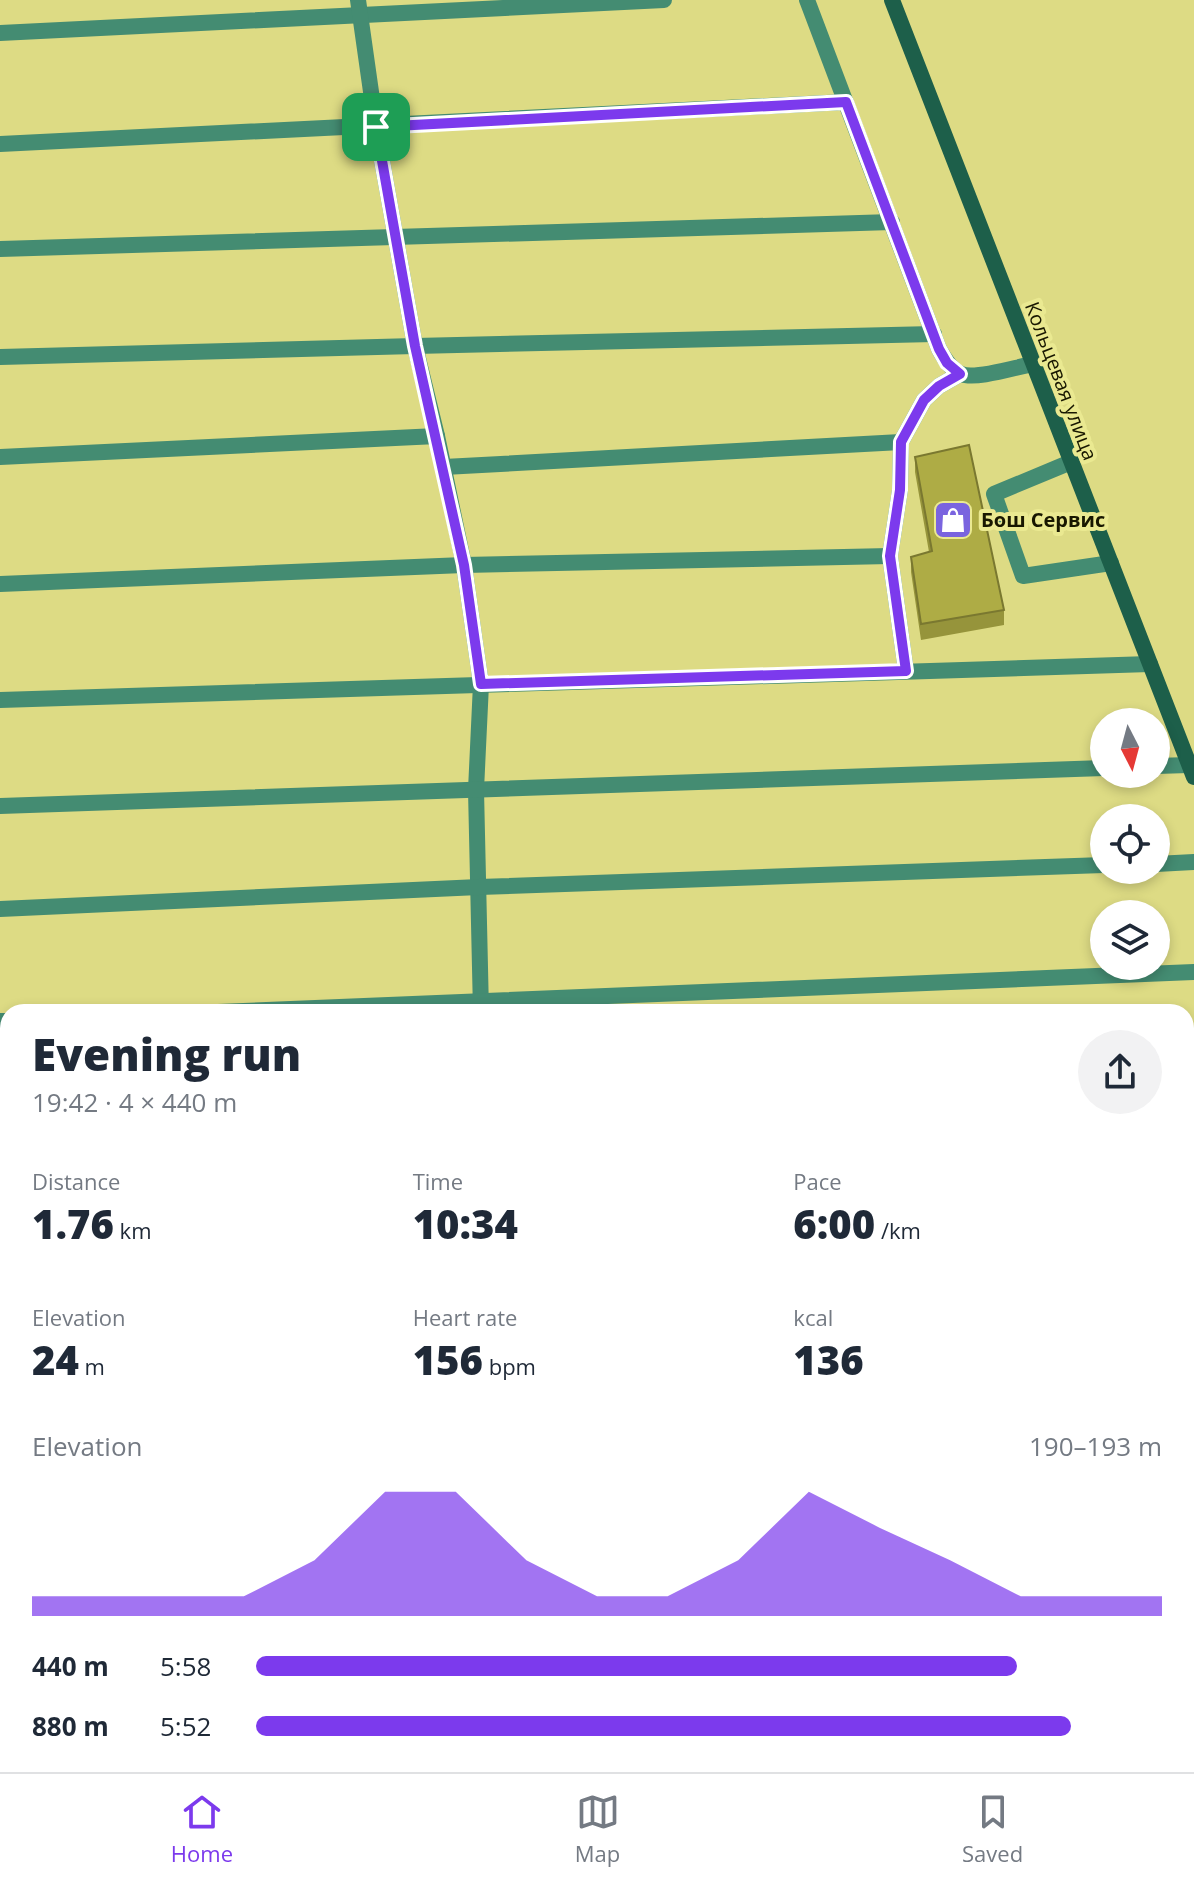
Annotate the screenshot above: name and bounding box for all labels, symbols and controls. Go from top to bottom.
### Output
pin [342,93,410,161]
icon: arrive [354,105,398,149]
street label: Кольцевая улица [1019,298,1104,464]
shop icon: Бош Сервис [932,499,974,541]
place label: Бош Сервис [981,506,1105,533]
north arrow [1090,708,1170,788]
map controls [1090,708,1170,980]
button: locate [1090,804,1170,884]
button: layers [1090,900,1170,980]
text: Evening run [32,1024,301,1084]
button: share [1078,1030,1162,1114]
text: 19:42 · 4 × 440 m [32,1084,237,1120]
text: Distance [32,1166,120,1196]
text: Time [413,1166,463,1196]
text: Pace [793,1166,842,1196]
text: 1.76 [32,1196,114,1251]
text: 10:34 [413,1196,518,1251]
text: 6:00 [793,1196,875,1251]
text: km [114,1215,152,1245]
text: /km [875,1215,921,1245]
text: Elevation [32,1302,125,1332]
text: Heart rate [413,1302,517,1332]
text: kcal [793,1302,833,1332]
text: 24 [32,1332,79,1387]
text: 156 [413,1332,483,1387]
text: 136 [793,1332,864,1387]
text: m [79,1351,105,1381]
text: bpm [483,1351,536,1381]
text: Elevation [32,1428,142,1464]
text: 190–193 m [1029,1428,1162,1464]
text: 440 m [32,1648,109,1684]
text: 5:58 [160,1648,211,1684]
text: 880 m [32,1708,109,1744]
text: 5:52 [160,1708,211,1744]
tab: Home [171,1790,233,1868]
tab: Map [575,1790,620,1868]
tab: Saved [962,1790,1023,1868]

